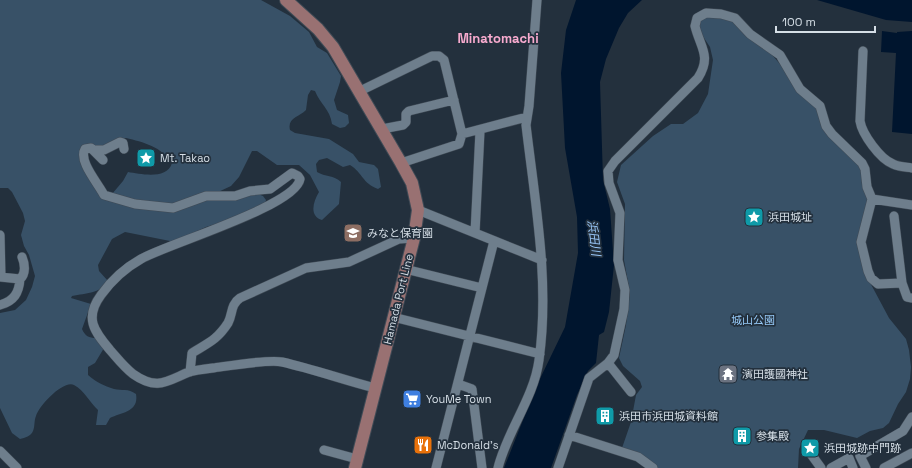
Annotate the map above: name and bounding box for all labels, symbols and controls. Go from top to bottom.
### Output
scale bar [776,8,875,34]
text: 100 m [782,14,816,30]
district label: Minatomachi [457,30,539,47]
place icon: Mt. Takao [135,147,157,169]
place label: Mt. Takao [160,151,210,165]
place icon: 浜田城址 [743,206,765,228]
place label: 浜田城址 [768,210,812,224]
water label: 浜田川 [584,219,604,259]
school or university icon: みなと保育園 [342,222,364,244]
place label: みなと保育園 [367,226,433,240]
street label: Hamada Port Line [380,252,416,346]
park label: 城山公園 [731,313,775,327]
temple icon: 濱田護國神社 [717,363,739,385]
place label: 濱田護國神社 [742,367,808,381]
supermarket icon: YouMe Town [401,388,423,410]
place label: YouMe Town [426,392,491,406]
building icon: 浜田市浜田城資料館 [594,405,616,427]
place label: 浜田市浜田城資料館 [619,409,718,423]
building icon: 参集殿 [731,425,753,447]
place label: 参集殿 [756,429,789,443]
restaurant icon: McDonald's [412,434,434,456]
place icon: 浜田城跡中門跡 [799,437,821,459]
place label: McDonald's [437,438,499,452]
place label: 浜田城跡中門跡 [824,441,901,455]

